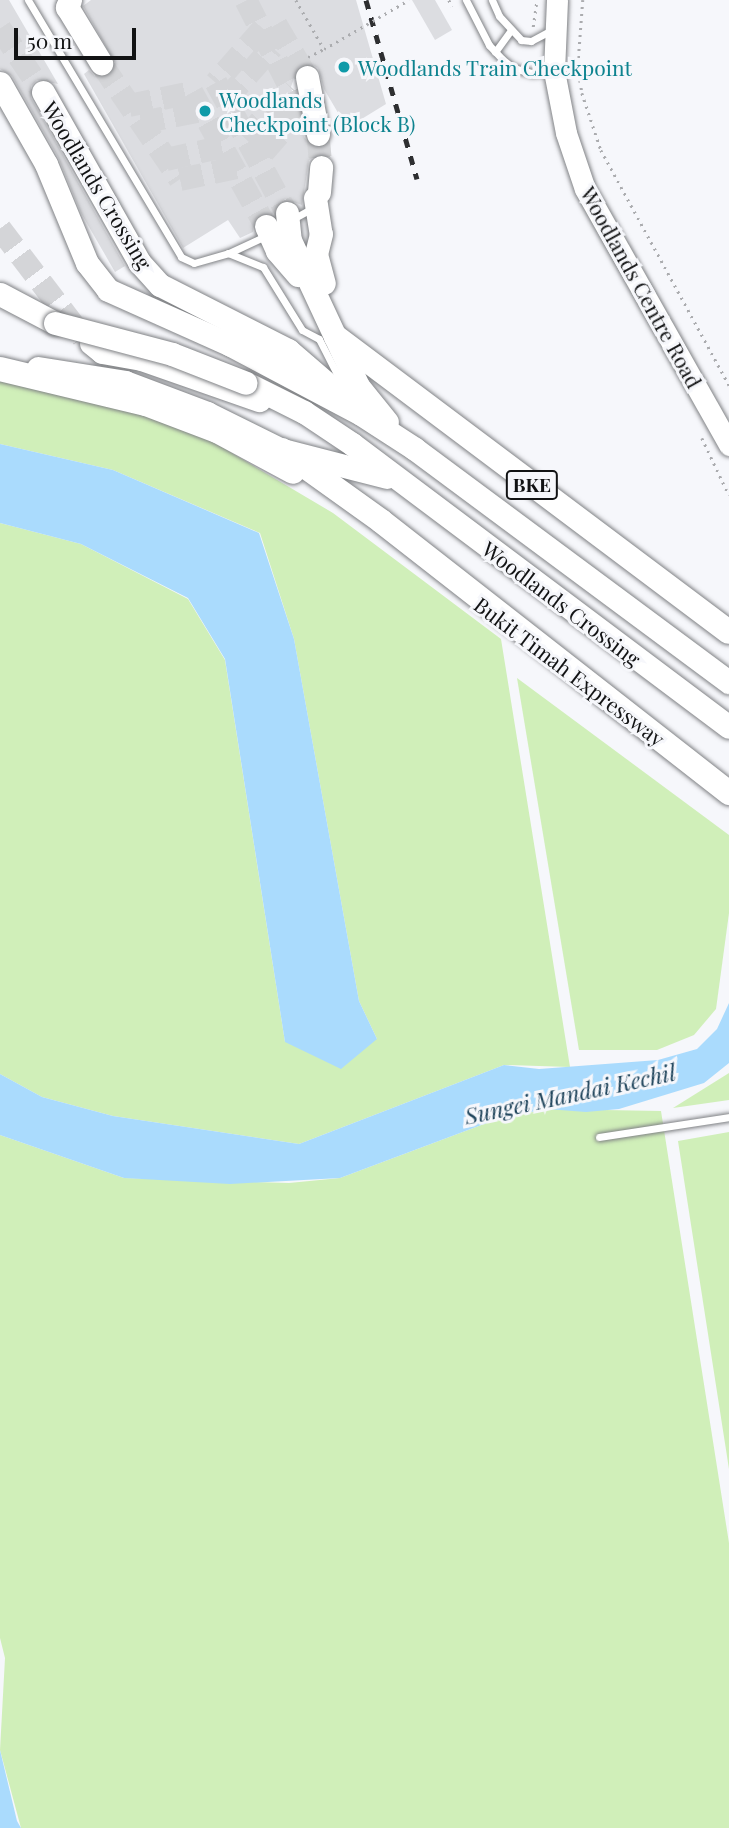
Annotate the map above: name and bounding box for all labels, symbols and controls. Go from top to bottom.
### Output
scale bar [18,14,140,58]
text: 50 m [27,26,72,54]
place label: Woodlands Train Checkpoint [358,54,632,80]
marker: Woodlands Train Checkpoint [336,59,352,75]
place label: Woodlands Checkpoint (Block B) [219,86,416,136]
street label: Woodlands Crossing [38,96,158,274]
marker: Woodlands Checkpoint (Block B) [197,103,213,119]
street label: Woodlands Centre Road [576,182,708,392]
road number: BKE [506,470,558,500]
street label: Woodlands Crossing [478,535,646,671]
street label: Bukit Timah Expressway [469,591,671,751]
water label: Sungei Mandai Kechil [462,1058,678,1130]

